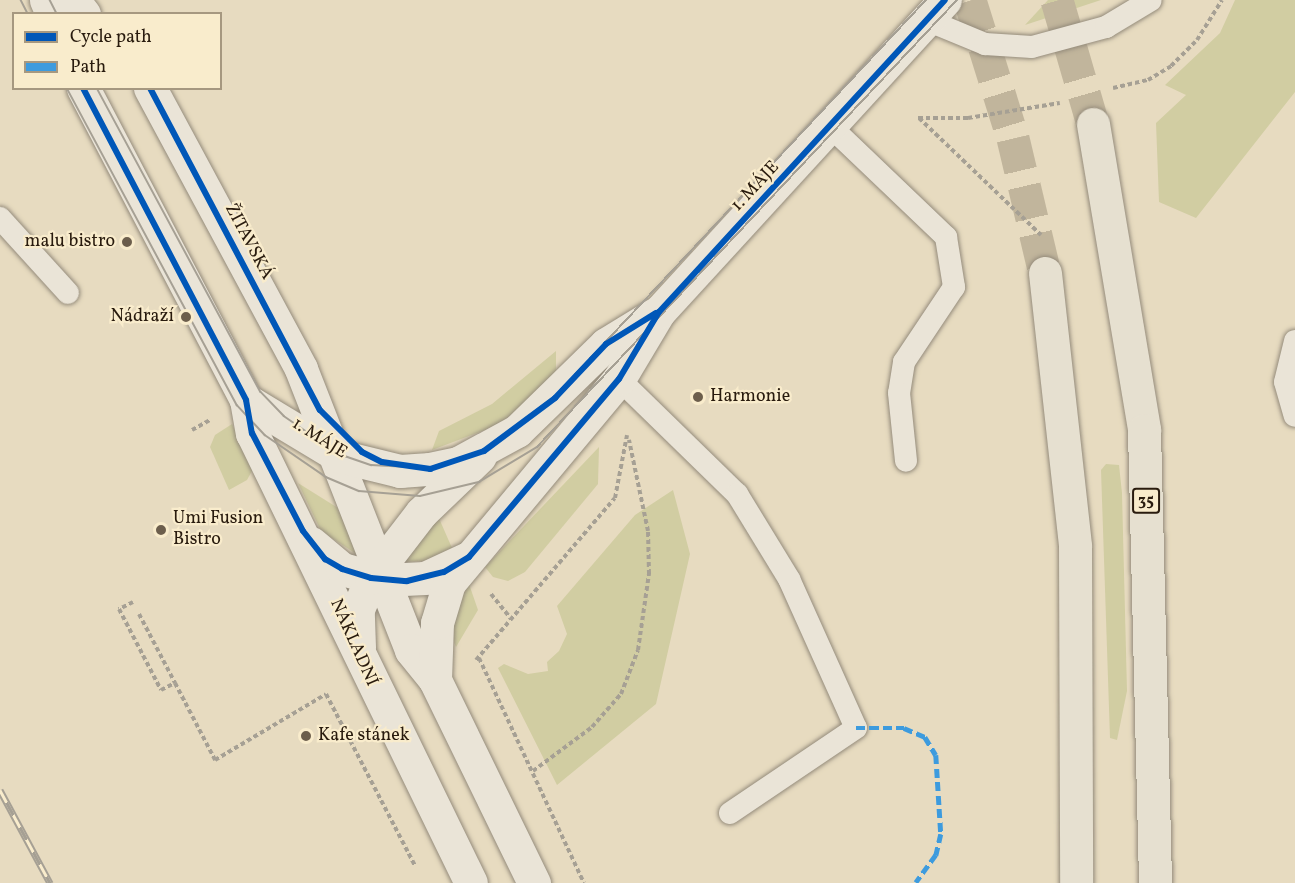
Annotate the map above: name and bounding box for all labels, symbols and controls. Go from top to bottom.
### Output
legend [12,12,222,90]
text: Cycle path [70,25,152,50]
text: Path [70,55,106,80]
street label: 1. MÁJE [727,157,785,217]
street label: ŽITAVSKÁ [219,200,277,284]
place label: malu bistro [25,231,115,253]
marker: malu bistro [120,235,134,249]
place label: Nádraží [111,306,174,328]
marker: Nádraží [179,310,193,324]
place label: Harmonie [710,386,790,408]
marker: Harmonie [691,390,705,404]
street label: 1. MÁJE [287,414,351,464]
road number: 35 [1131,488,1161,514]
place label: Umi Fusion Bistro [173,509,263,552]
marker: Umi Fusion Bistro [154,523,168,537]
street label: NÁKLADNÍ [324,596,382,690]
place label: Kafe stánek [318,725,410,747]
marker: Kafe stánek [299,729,313,743]

